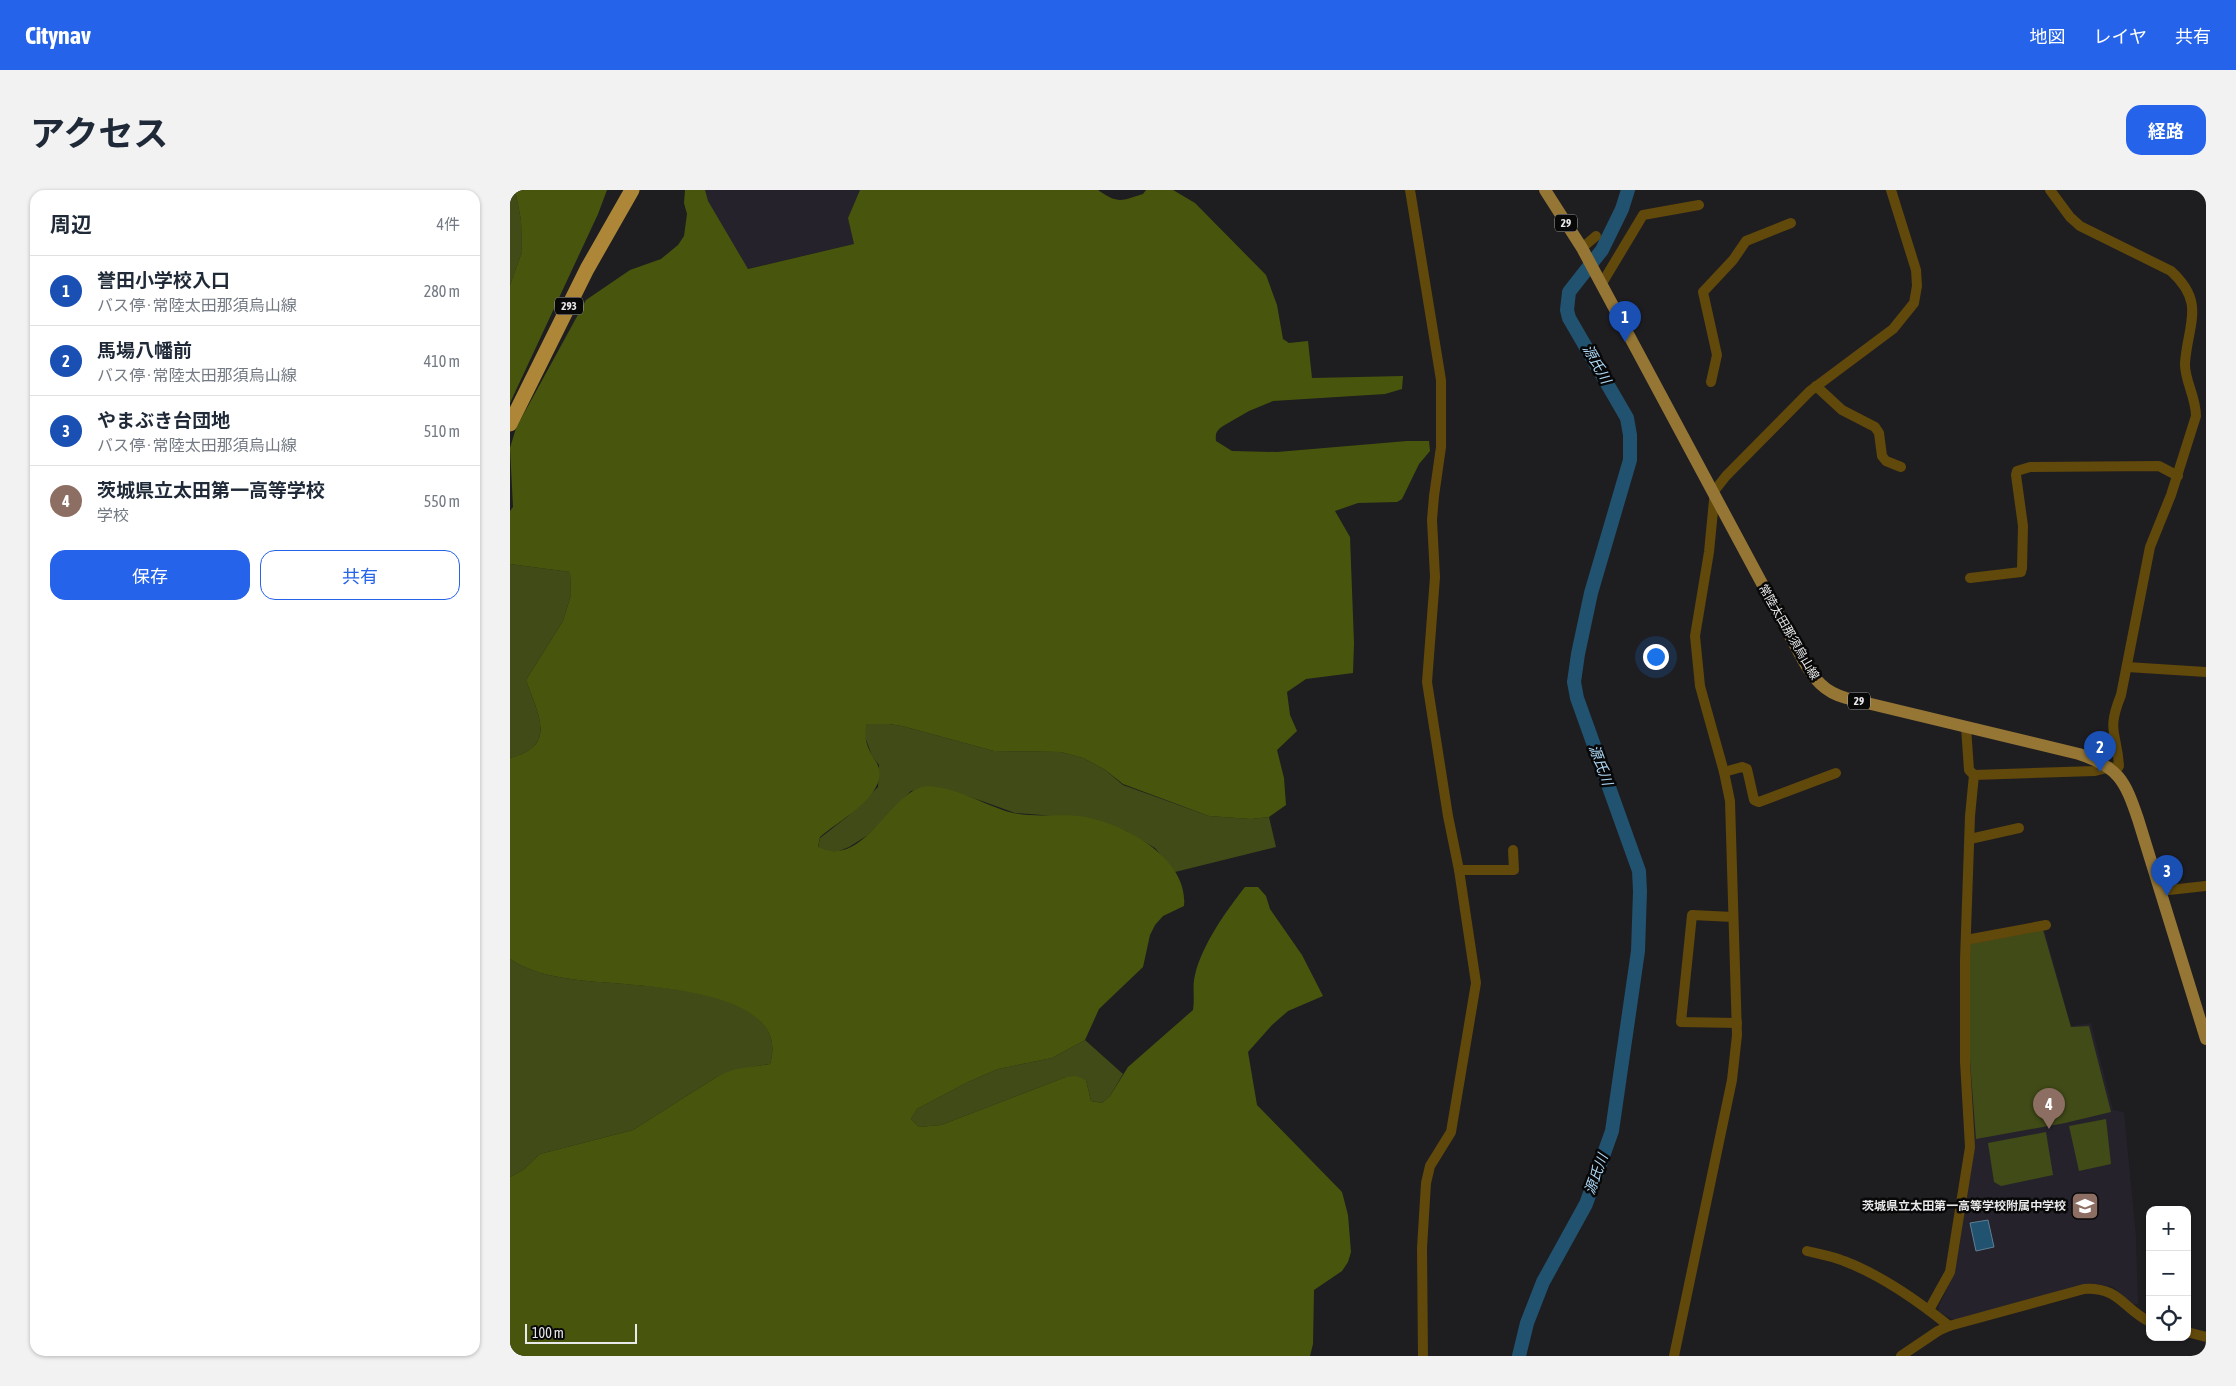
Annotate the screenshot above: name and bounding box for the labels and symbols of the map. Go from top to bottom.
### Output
road number: 29 [1555,214,1577,232]
road number: 293 [555,298,583,314]
pin: 1 [1609,301,1641,342]
water label: 源氏川 [1580,342,1615,388]
street label: 常陸太田那須烏山線 [1756,582,1822,682]
your location [1643,644,1669,670]
road number: 29 [1848,692,1870,710]
pin: 2 [2084,731,2116,772]
water label: 源氏川 [1586,743,1616,789]
pin: 3 [2151,855,2183,896]
pin: 4 [2033,1088,2065,1129]
water label: 源氏川 [1581,1150,1611,1196]
school or university icon: 茨城県立太田第一高等学校附属中学校 [2070,1191,2100,1221]
place label: 茨城県立太田第一高等学校附属中学校 [1862,1199,2066,1213]
scale bar [525,1321,638,1344]

